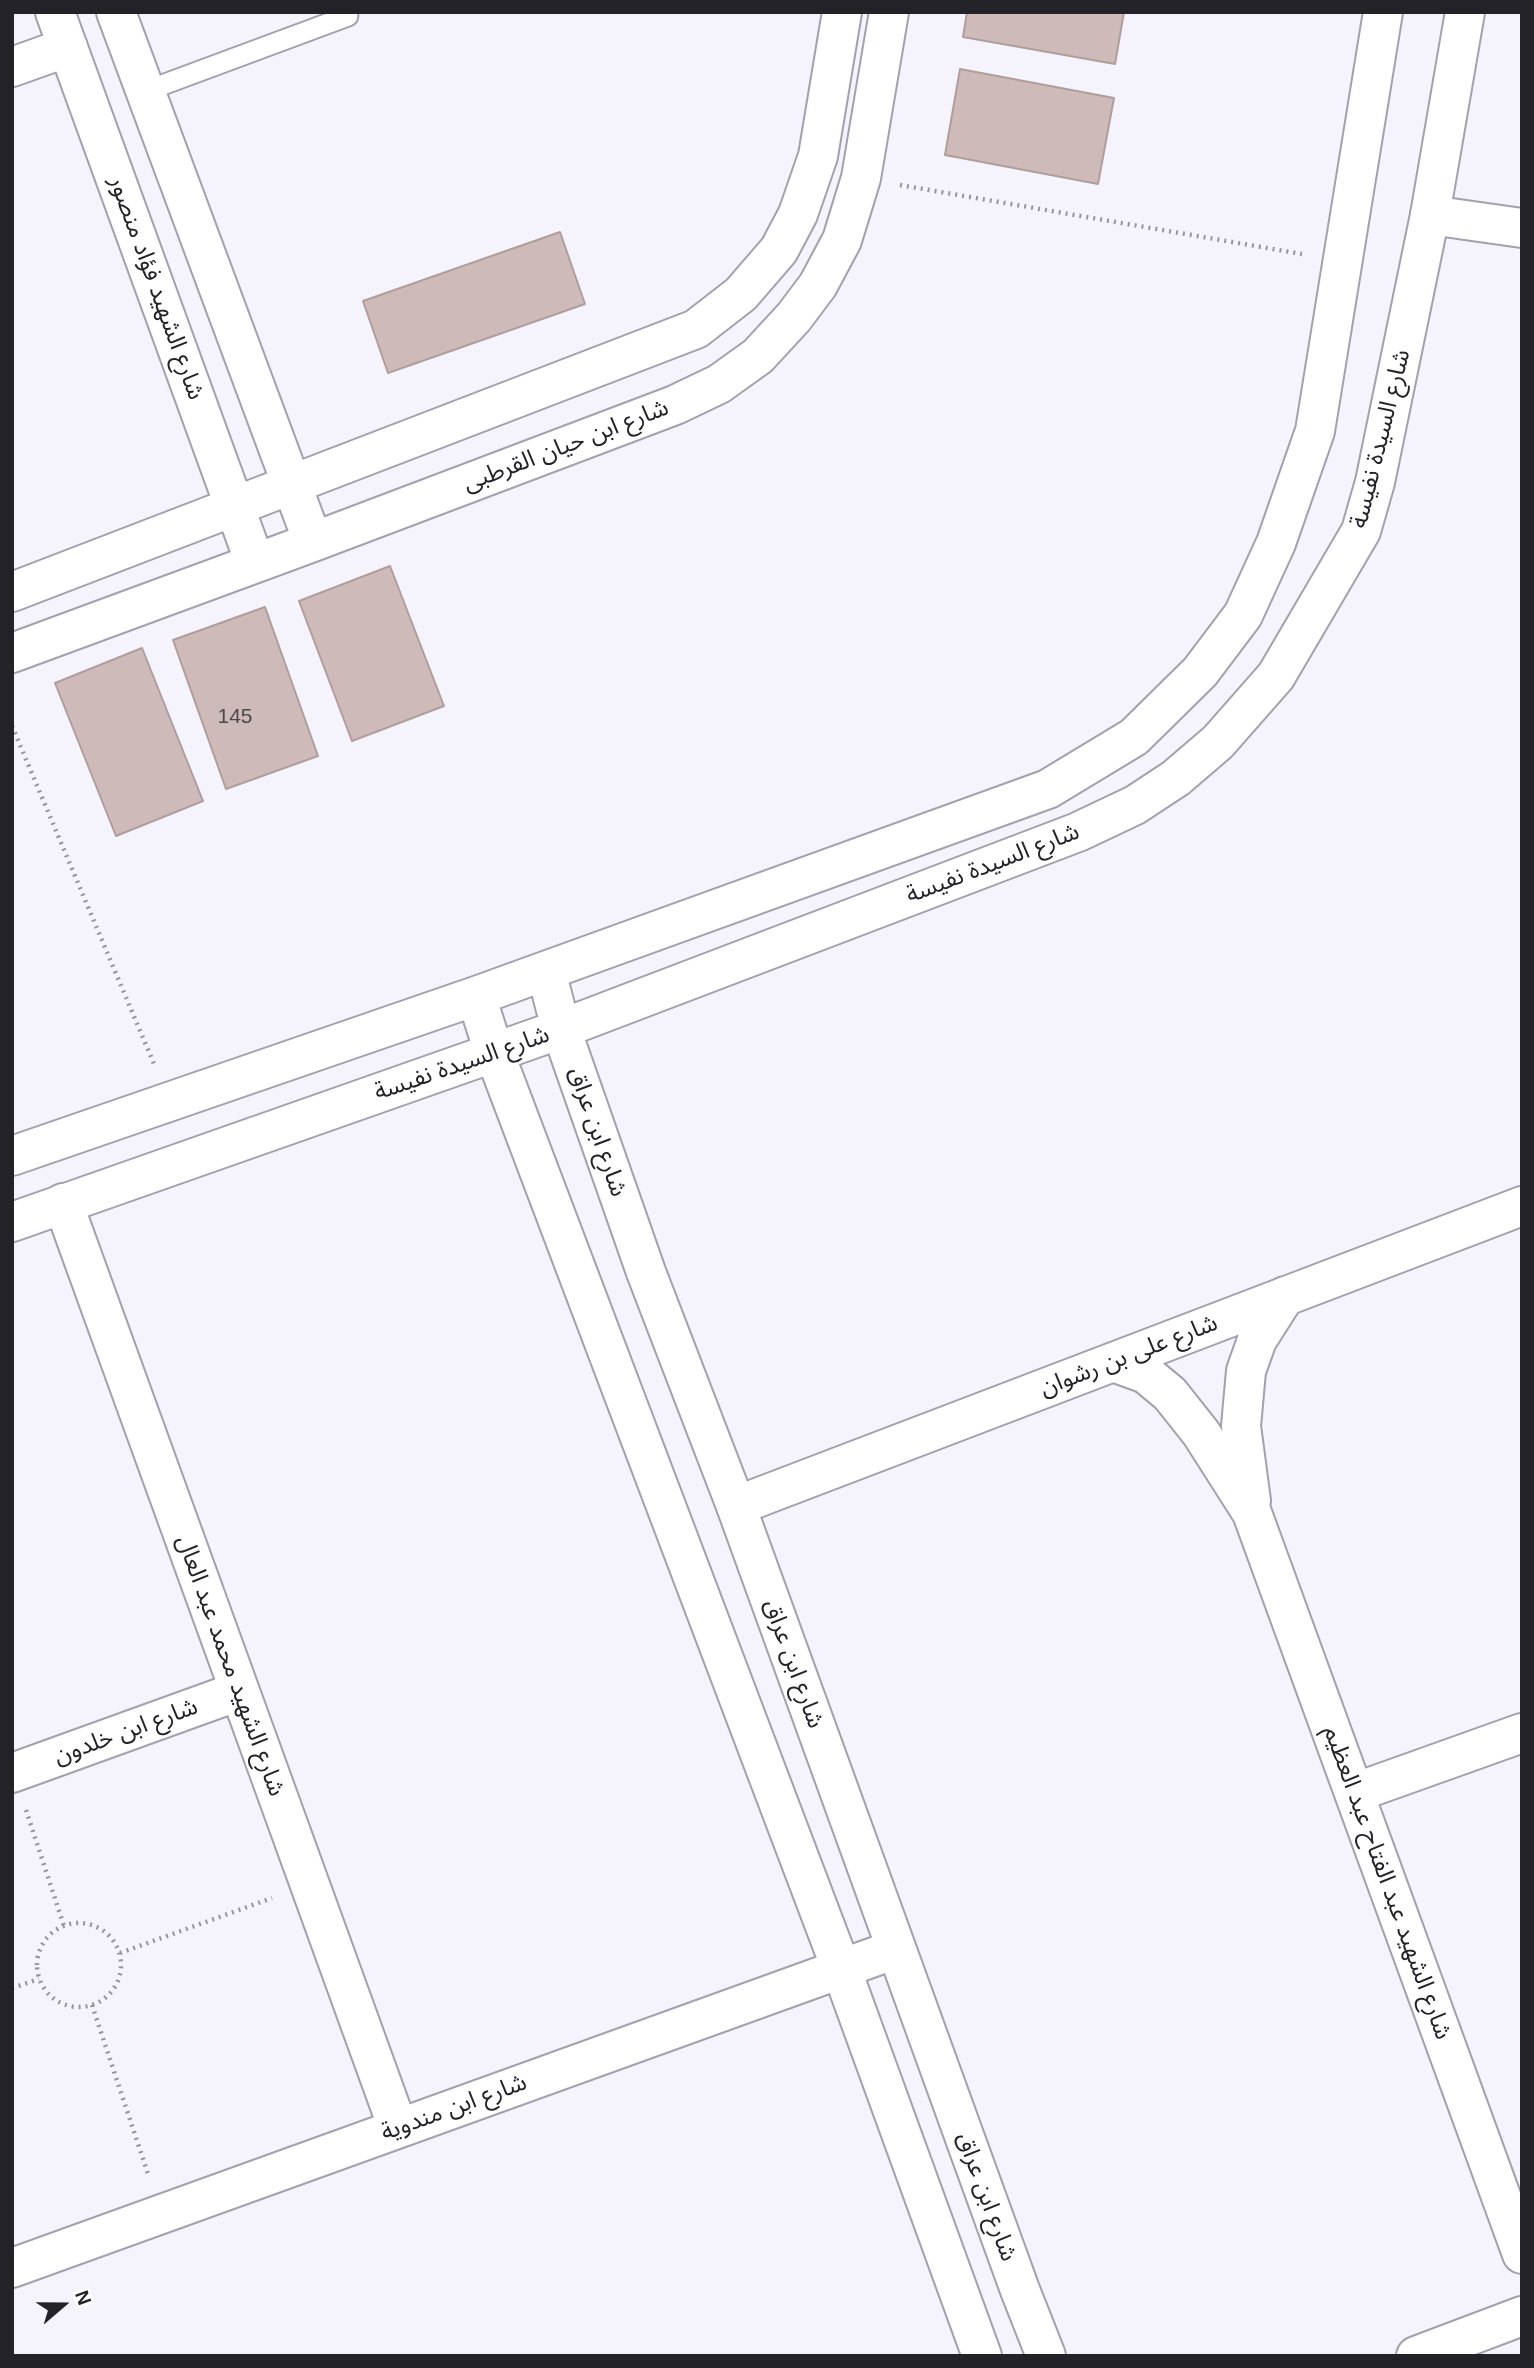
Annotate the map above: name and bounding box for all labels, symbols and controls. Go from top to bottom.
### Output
street label: شارع الشهيد فؤاد منصور [102,172,210,404]
street label: شارع السيدة نفيسة [1345,347,1417,531]
street label: شارع ابن حيان القرطبى [459,394,673,498]
house number: 145 [217,704,253,730]
street label: شارع السيدة نفيسة [902,818,1084,910]
street label: شارع السيدة نفيسة [371,1021,553,1107]
street label: شارع ابن عراق [561,1063,633,1201]
street label: شارع على بن رشوان [1036,1309,1222,1403]
street label: شارع الشهيد محمد عبد العال [169,1532,291,1800]
street label: شارع ابن عراق [756,1596,830,1732]
street label: شارع ابن خلدون [50,1693,202,1771]
street label: شارع الشهيد عبد الفتاح عبد العظيم [1317,1722,1457,2044]
street label: شارع ابن مندوية [377,2068,531,2148]
street label: شارع ابن عراق [949,2129,1023,2265]
north arrow [28,2270,98,2340]
text: N [71,2288,95,2308]

